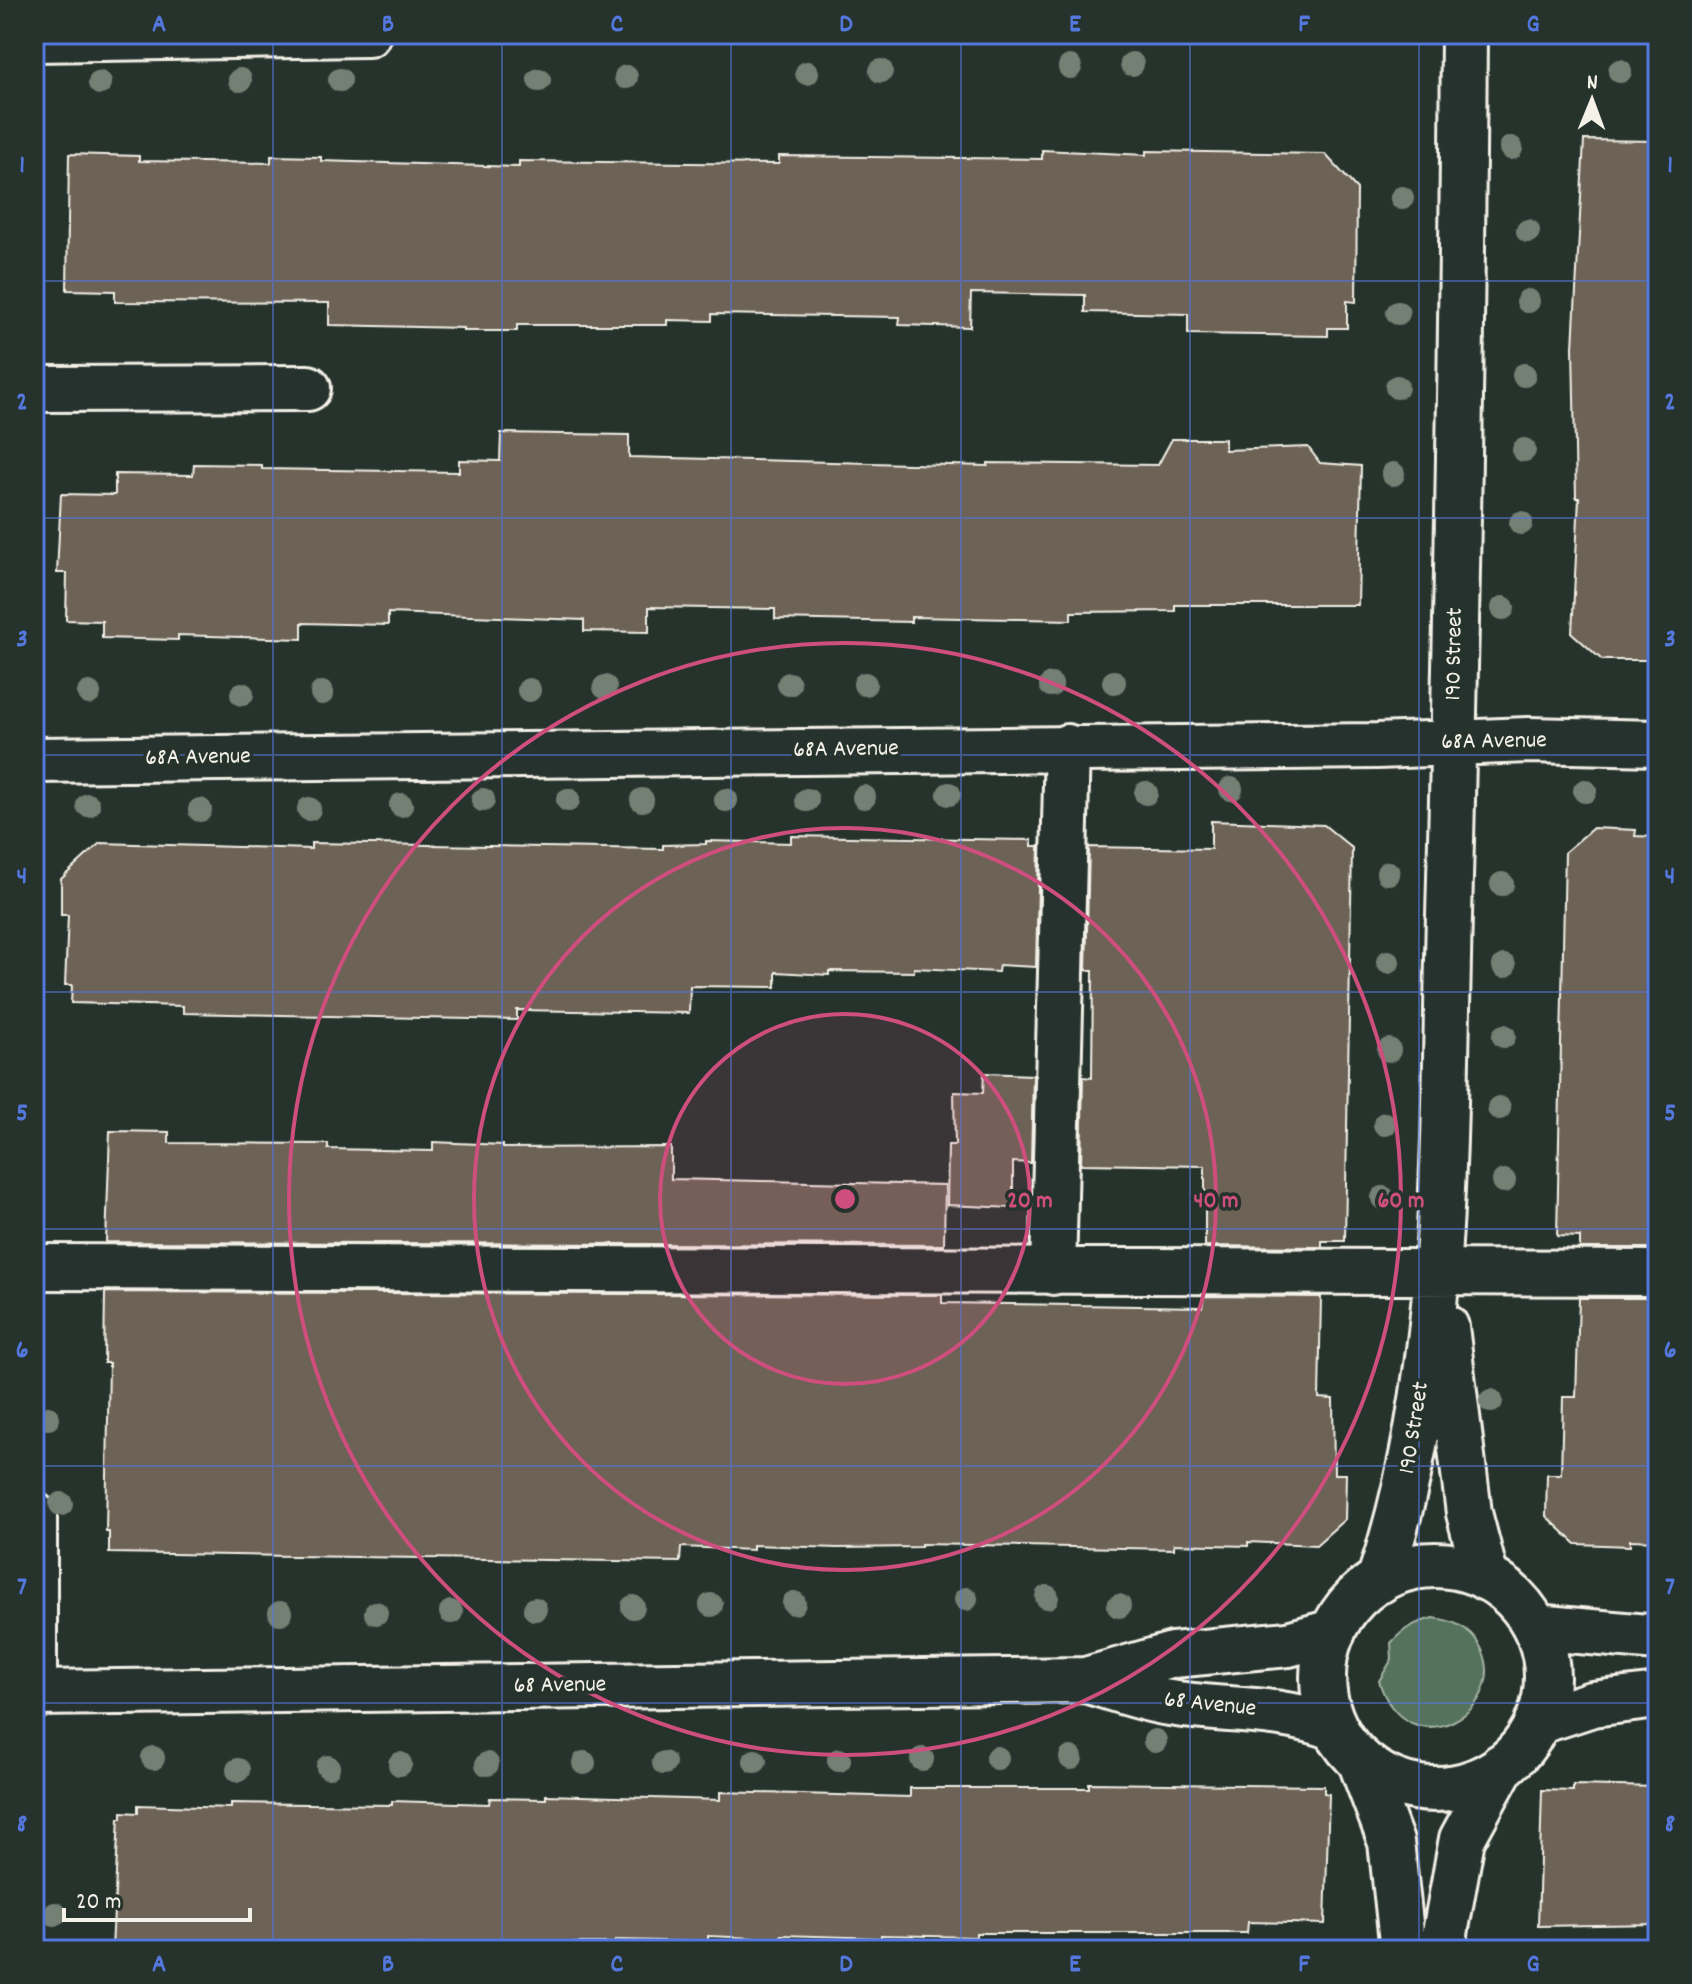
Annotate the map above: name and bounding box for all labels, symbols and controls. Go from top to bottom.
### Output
text: A [152,7,166,44]
text: B [382,7,394,44]
text: C [611,7,624,44]
text: D [839,7,853,44]
text: E [1069,7,1081,44]
text: F [1298,7,1310,44]
text: G [1526,7,1540,44]
north arrow [1552,60,1632,140]
text: N [1587,68,1598,99]
text: 1 [19,148,25,185]
text: 1 [1667,148,1673,185]
text: 2 [16,385,28,422]
text: 2 [1664,385,1676,422]
street label: 190 Street [1437,607,1473,701]
text: 3 [16,622,28,659]
text: 3 [1664,622,1676,659]
street label: 68A Avenue [1441,724,1547,760]
street label: 68A Avenue [793,732,899,768]
street label: 68A Avenue [145,740,251,776]
text: 4 [17,859,27,896]
text: 4 [1665,859,1675,896]
text: 5 [16,1096,28,1133]
text: 5 [1664,1096,1676,1133]
centre of rings [831,1185,859,1213]
text: 20 m [1007,1185,1053,1219]
text: 40 m [1193,1185,1239,1219]
text: 60 m [1378,1185,1424,1219]
text: 6 [16,1333,28,1370]
text: 6 [1664,1333,1676,1370]
street label: 190 Street [1391,1379,1439,1477]
text: 7 [17,1570,27,1607]
text: 7 [1665,1570,1675,1607]
street label: 68 Avenue [513,1668,607,1704]
street label: 68 Avenue [1162,1683,1258,1727]
text: 8 [17,1807,27,1844]
text: 8 [1665,1807,1675,1844]
scale bar [64,1872,250,1922]
text: 20 m [76,1886,122,1920]
text: A [152,1947,166,1984]
text: B [382,1947,394,1984]
text: C [611,1947,624,1984]
text: D [839,1947,853,1984]
text: E [1069,1947,1081,1984]
text: F [1298,1947,1310,1984]
text: G [1526,1947,1540,1984]

